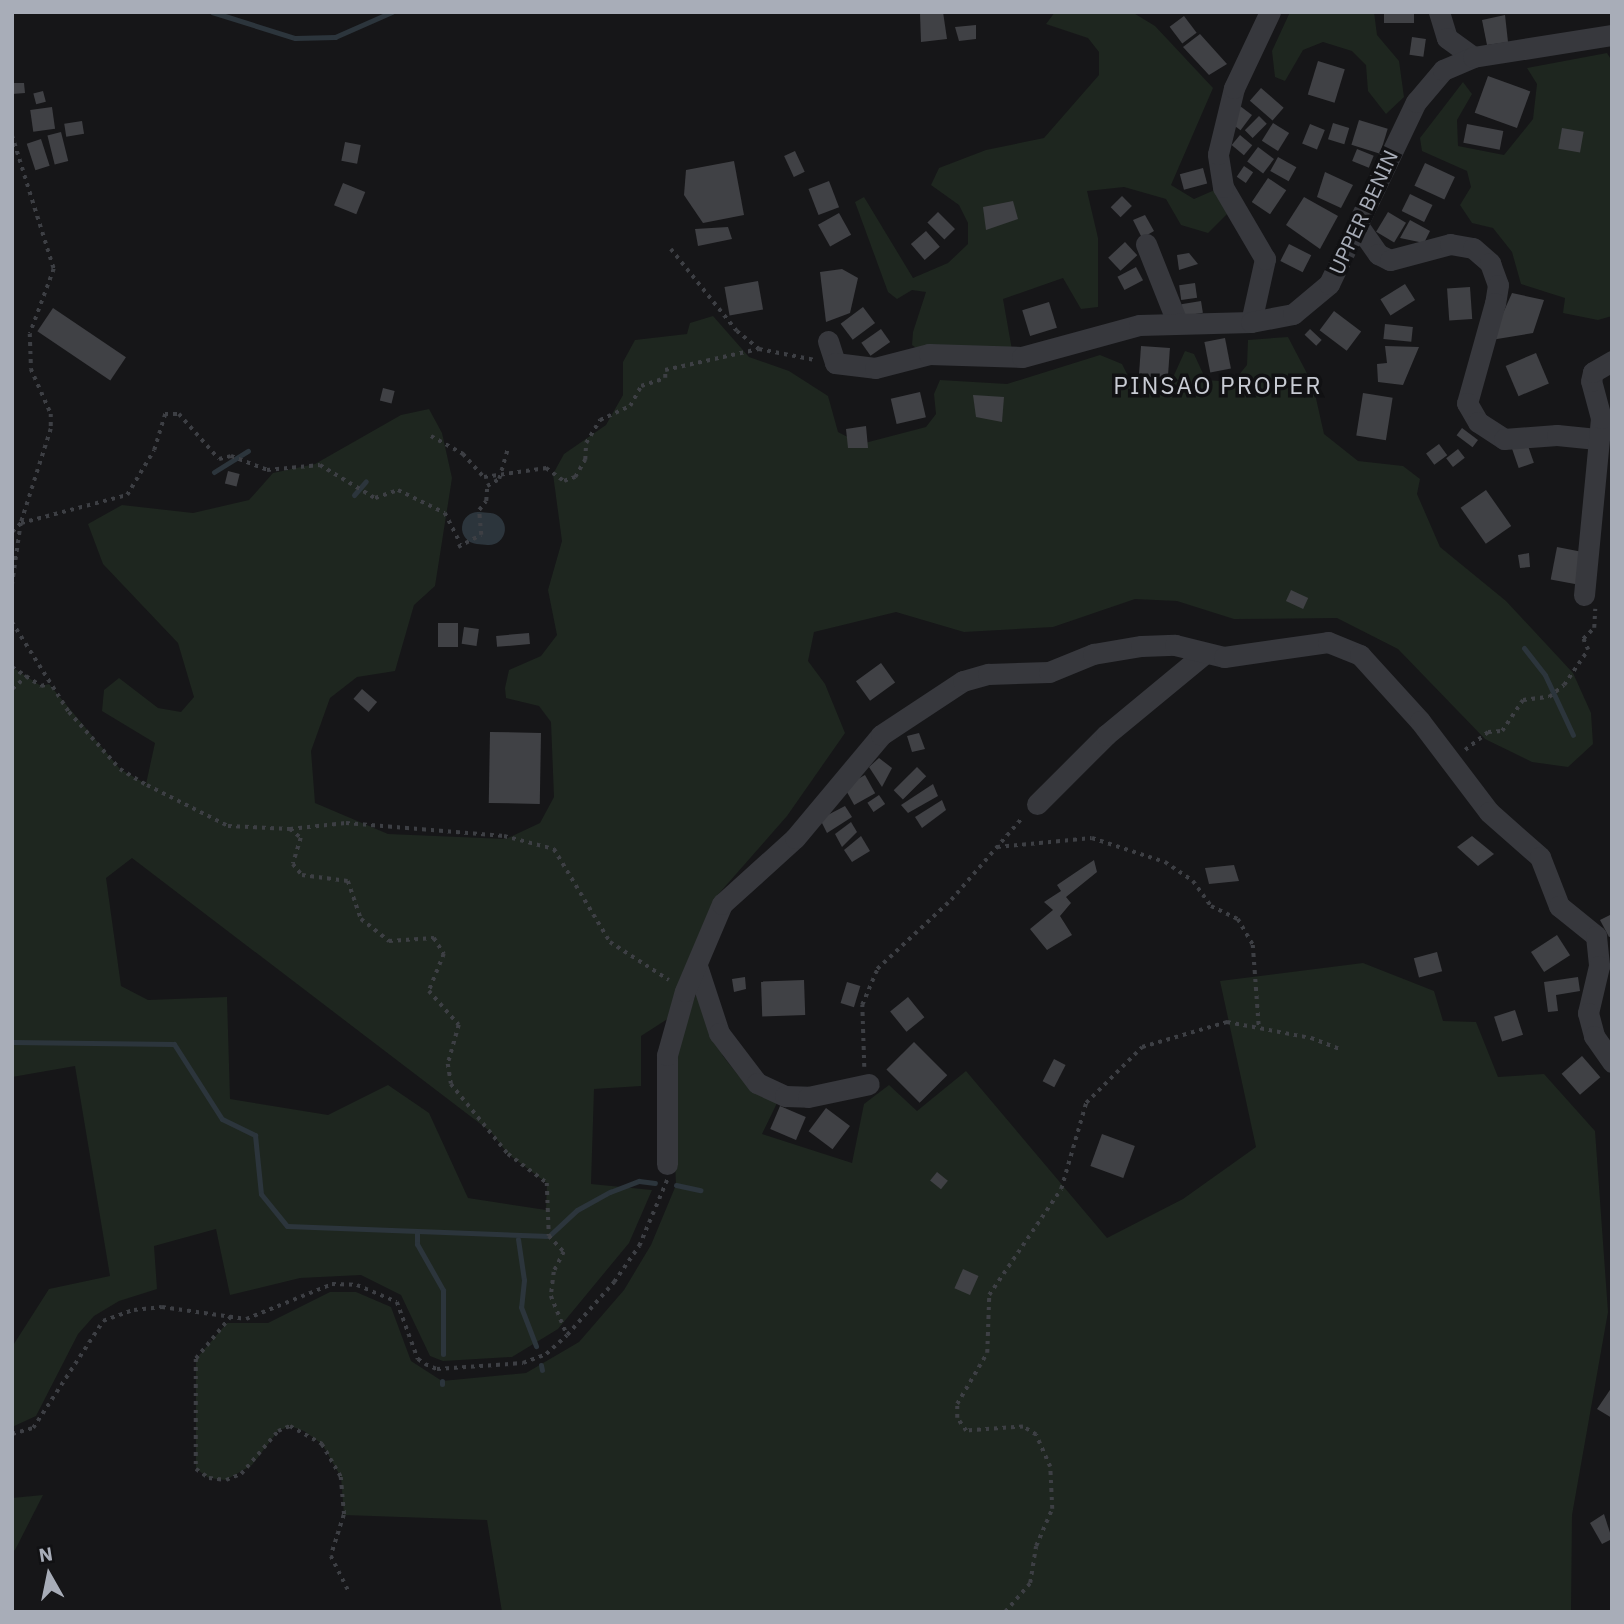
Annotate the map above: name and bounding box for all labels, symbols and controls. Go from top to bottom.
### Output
street label: UPPER BENIN [1323,146,1403,278]
district label: PINSAO PROPER [1115,372,1321,400]
north arrow [14,1540,84,1610]
text: N [37,1541,54,1567]

